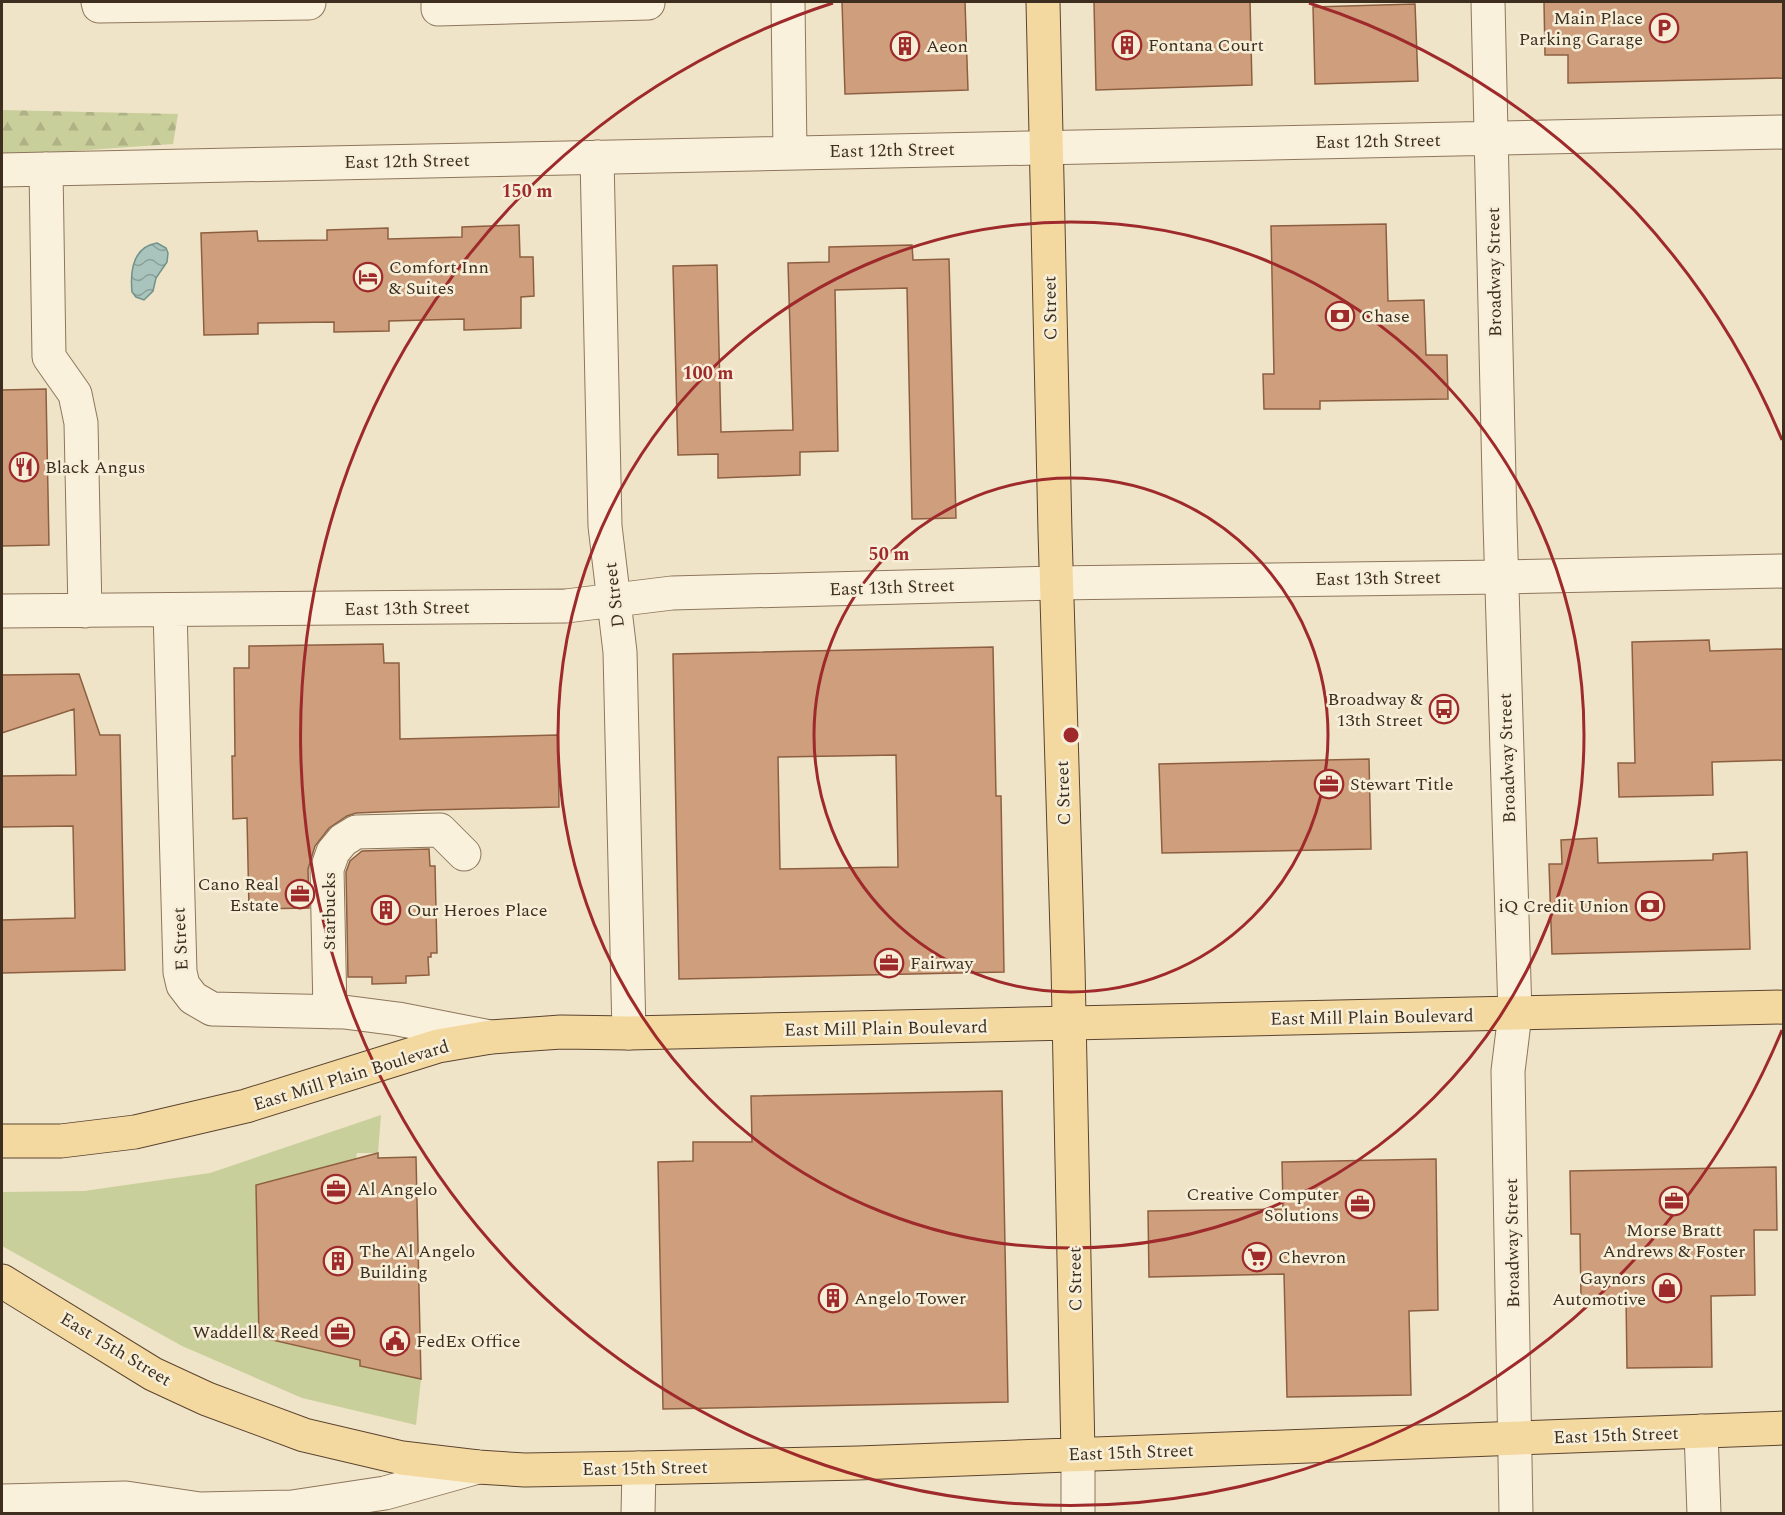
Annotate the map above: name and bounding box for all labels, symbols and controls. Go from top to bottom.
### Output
place label: Main Place Parking Garage [1519,5,1643,53]
parking icon: Main Place Parking Garage [1648,12,1680,44]
building icon: Fontana Court [1111,29,1143,61]
building icon: Aeon [889,30,921,62]
place label: Fontana Court [1148,32,1264,59]
place label: Aeon [926,33,968,60]
street label: East 12th Street [1315,127,1441,156]
street label: East 12th Street [829,136,955,165]
street label: East 12th Street [344,147,470,176]
text: 150 m [501,178,553,205]
street label: Broadway Street [1480,207,1509,337]
place label: Comfort Inn & Suites [389,254,489,302]
hotel icon: Comfort Inn & Suites [352,261,384,293]
street label: C Street [1036,275,1065,341]
bank icon: Chase [1324,300,1356,332]
place label: Chase [1361,303,1410,330]
text: 100 m [682,360,734,387]
restaurant icon: Black Angus [8,451,40,483]
place label: Black Angus [45,454,146,481]
text: 50 m [869,541,909,568]
street label: D Street [597,561,632,629]
street label: East 13th Street [1315,564,1441,593]
street label: East 13th Street [829,572,955,603]
street label: East 13th Street [344,594,470,623]
place label: Broadway & 13th Street [1327,686,1423,734]
street label: Broadway Street [1492,692,1523,824]
bus stop icon: Broadway & 13th Street [1428,693,1460,725]
centre of rings [1061,725,1081,745]
street label: C Street [1049,760,1078,826]
office icon: Stewart Title [1313,768,1345,800]
place label: Stewart Title [1350,771,1453,798]
place label: Cano Real Estate [198,871,279,919]
street label: Starbucks [316,872,343,950]
office icon: Cano Real Estate [284,878,316,910]
bank icon: iQ Credit Union [1634,890,1666,922]
place label: iQ Credit Union [1498,893,1629,920]
building icon: Our Heroes Place [370,894,402,926]
place label: Our Heroes Place [407,897,547,924]
street label: E Street [165,907,196,971]
office icon: Fairway [873,947,905,979]
place label: Fairway [910,950,975,977]
street label: East Mill Plain Boulevard [1270,1002,1474,1033]
street label: East Mill Plain Boulevard [784,1013,988,1044]
street label: East Mill Plain Boulevard [250,1033,452,1118]
office icon: Al Angelo [320,1173,352,1205]
place label: Al Angelo [357,1176,437,1203]
street label: Broadway Street [1498,1178,1527,1308]
place label: Creative Computer Solutions [1187,1181,1339,1229]
office icon: Morse Bratt Andrews & Foster [1658,1185,1690,1217]
office icon: Creative Computer Solutions [1344,1188,1376,1220]
place label: Morse Bratt Andrews & Foster [1603,1217,1745,1265]
place label: The Al Angelo Building [359,1238,475,1286]
supermarket icon: Chevron [1241,1241,1273,1273]
place label: Chevron [1278,1244,1346,1271]
building icon: The Al Angelo Building [322,1245,354,1277]
street label: C Street [1061,1246,1090,1312]
place label: Gaynors Automotive [1552,1265,1646,1313]
shop icon: Gaynors Automotive [1651,1272,1683,1304]
building icon: Angelo Tower [817,1282,849,1314]
place label: Angelo Tower [854,1285,966,1312]
street label: East 15th Street [55,1306,177,1393]
office icon: Waddell & Reed [324,1316,356,1348]
place label: Waddell & Reed [193,1319,319,1346]
public building icon: FedEx Office [379,1325,411,1357]
place label: FedEx Office [416,1328,520,1355]
street label: East 15th Street [1553,1420,1679,1451]
street label: East 15th Street [1068,1437,1194,1468]
street label: East 15th Street [582,1454,708,1483]

